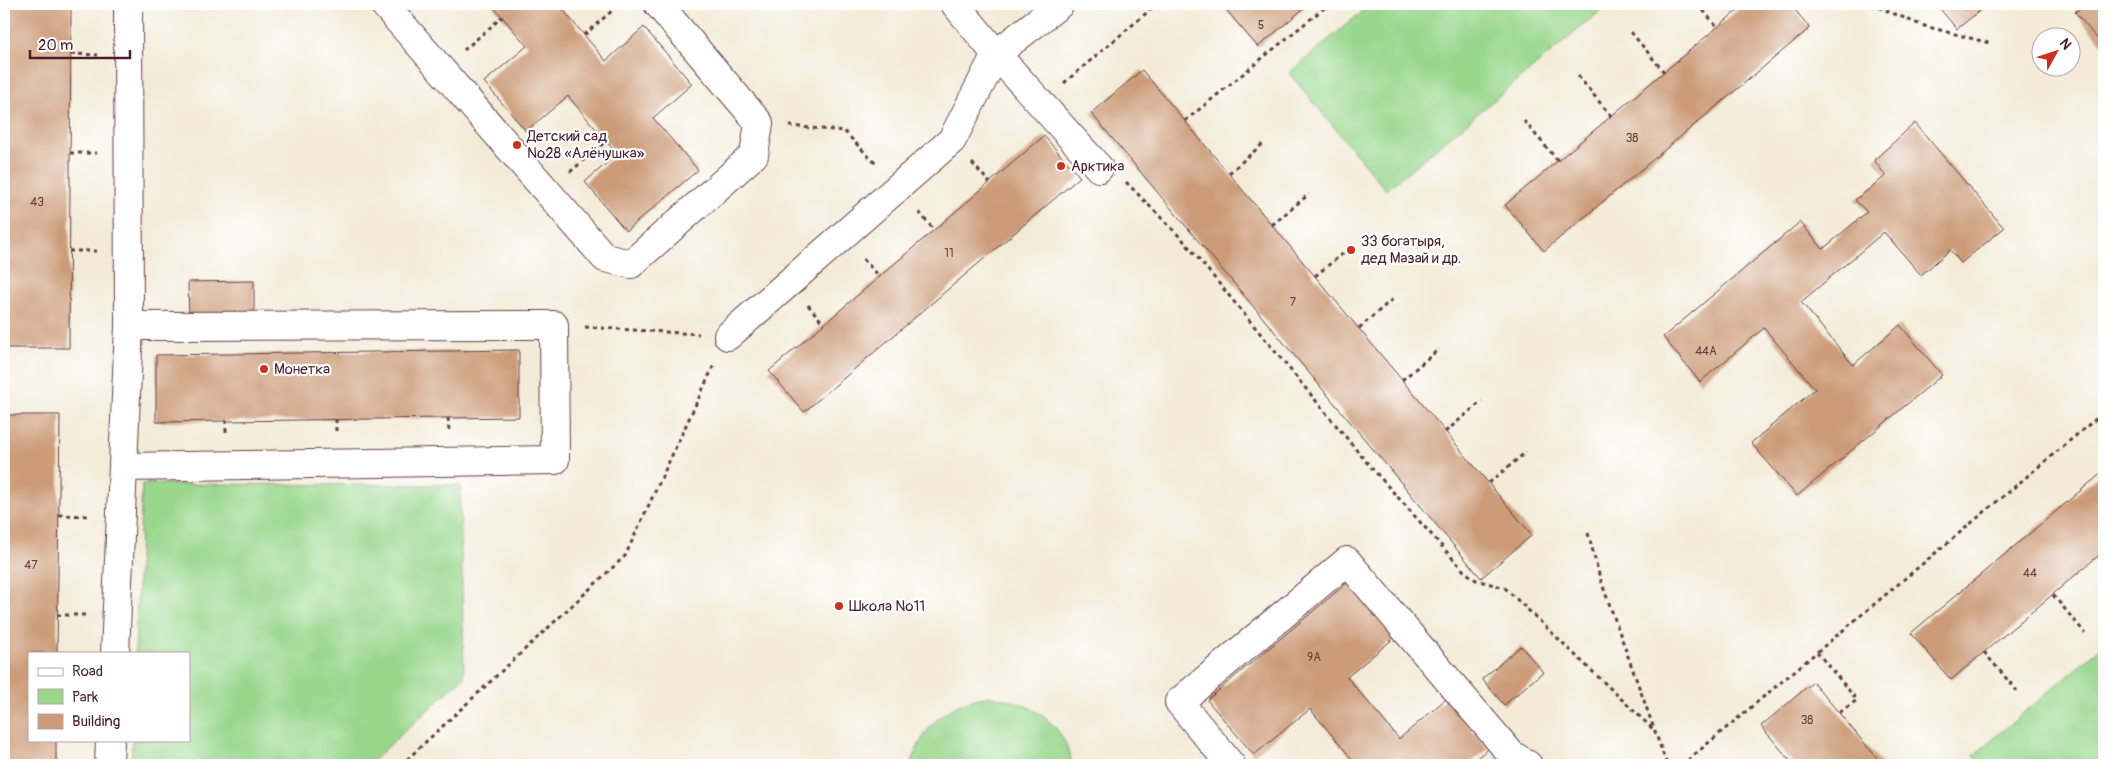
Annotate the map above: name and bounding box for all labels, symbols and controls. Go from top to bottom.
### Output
house number: 5 [1258,18,1264,33]
scale bar [30,28,130,60]
north arrow [2030,28,2080,78]
text: N [2056,35,2075,53]
text: 20 m [38,36,73,55]
place label: Детский сад №28 «Алёнушка» [526,127,645,163]
house number: 38 [1626,131,1638,146]
marker: Детский сад №28 «Алёнушка» [511,139,523,151]
place label: Арктика [1071,157,1124,176]
marker: Арктика [1055,160,1067,172]
house number: 43 [30,195,44,210]
place label: 33 богатыря, дед Мазай и др. [1361,232,1461,268]
marker: 33 богатыря, дед Мазай и др. [1345,244,1357,256]
house number: 11 [944,246,954,261]
house number: 7 [1290,295,1297,310]
house number: 44А [1695,344,1717,359]
place label: Монетка [274,360,330,379]
marker: Монетка [258,363,270,375]
house number: 47 [24,558,38,573]
house number: 44 [2023,566,2037,581]
place label: Школа №11 [849,597,925,616]
marker: Школа №11 [833,600,845,612]
house number: 9А [1307,650,1321,665]
legend [28,652,190,742]
text: Road [72,662,103,681]
text: Park [72,688,99,707]
text: Building [72,712,120,731]
house number: 38 [1801,713,1813,728]

